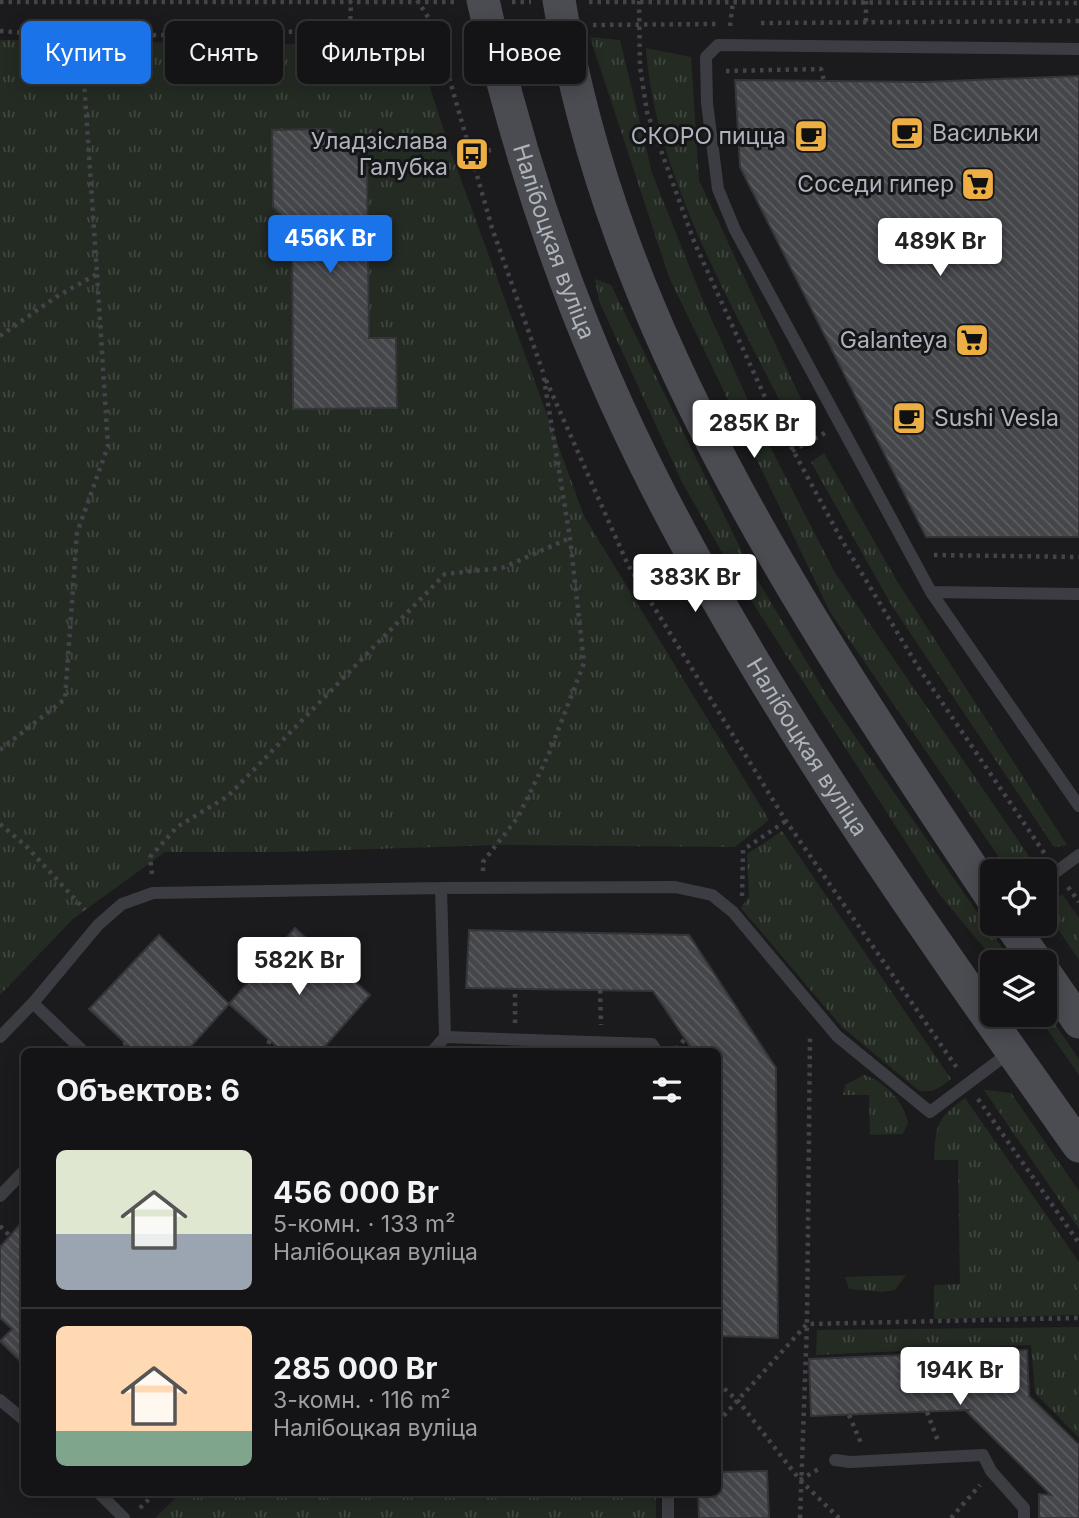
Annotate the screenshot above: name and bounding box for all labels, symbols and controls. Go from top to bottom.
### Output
chip: Купить [21,21,151,84]
chip: Снять [165,21,283,84]
chip: Фильтры [297,21,450,84]
chip: Новое [464,21,586,84]
cafe icon: Васильки [888,114,926,152]
cafe icon: СКОРО пицца [792,117,830,155]
place label: Васильки [932,119,1039,147]
place label: СКОРО пицца [631,122,786,150]
place label: Уладзіслава Галубка [311,127,448,181]
bus stop icon: Уладзіслава Галубка [453,135,491,173]
street label: Налібоцкая вуліца [507,141,601,343]
supermarket icon: Соседи гипер [959,165,997,203]
place label: Соседи гипер [797,170,954,198]
pin: 456K Br [265,216,395,275]
pin: 489K Br [875,218,1005,278]
text: 456K Br [284,224,376,252]
text: 489K Br [894,227,986,255]
supermarket icon: Galanteya [953,321,991,359]
place label: Galanteya [840,326,948,354]
cafe icon: Sushi Vesla [890,399,928,437]
pin: 285K Br [689,400,819,460]
place label: Sushi Vesla [934,404,1059,432]
text: 285K Br [709,409,799,437]
pin: 383K Br [630,554,760,614]
text: 383K Br [649,563,741,591]
street label: Налібоцкая вуліца [741,653,874,841]
map controls [980,859,1057,1027]
button: locate [980,859,1057,936]
pin: 582K Br [234,937,364,997]
text: 582K Br [254,946,344,974]
button: layers [980,950,1057,1027]
icon: filters [648,1071,686,1109]
text: Объектов: 6 [56,1072,240,1108]
text: 456 000 Br [273,1174,439,1210]
icon: home [112,1178,196,1262]
text: 5-комн. · 133 m² [273,1210,455,1238]
text: Налібоцкая вуліца [273,1238,478,1266]
pin: 194K Br [895,1348,1025,1407]
text: 285 000 Br [273,1350,438,1386]
icon: home [112,1354,196,1438]
text: 194K Br [917,1356,1003,1384]
text: 3-комн. · 116 m² [273,1386,451,1414]
text: Налібоцкая вуліца [273,1414,478,1442]

